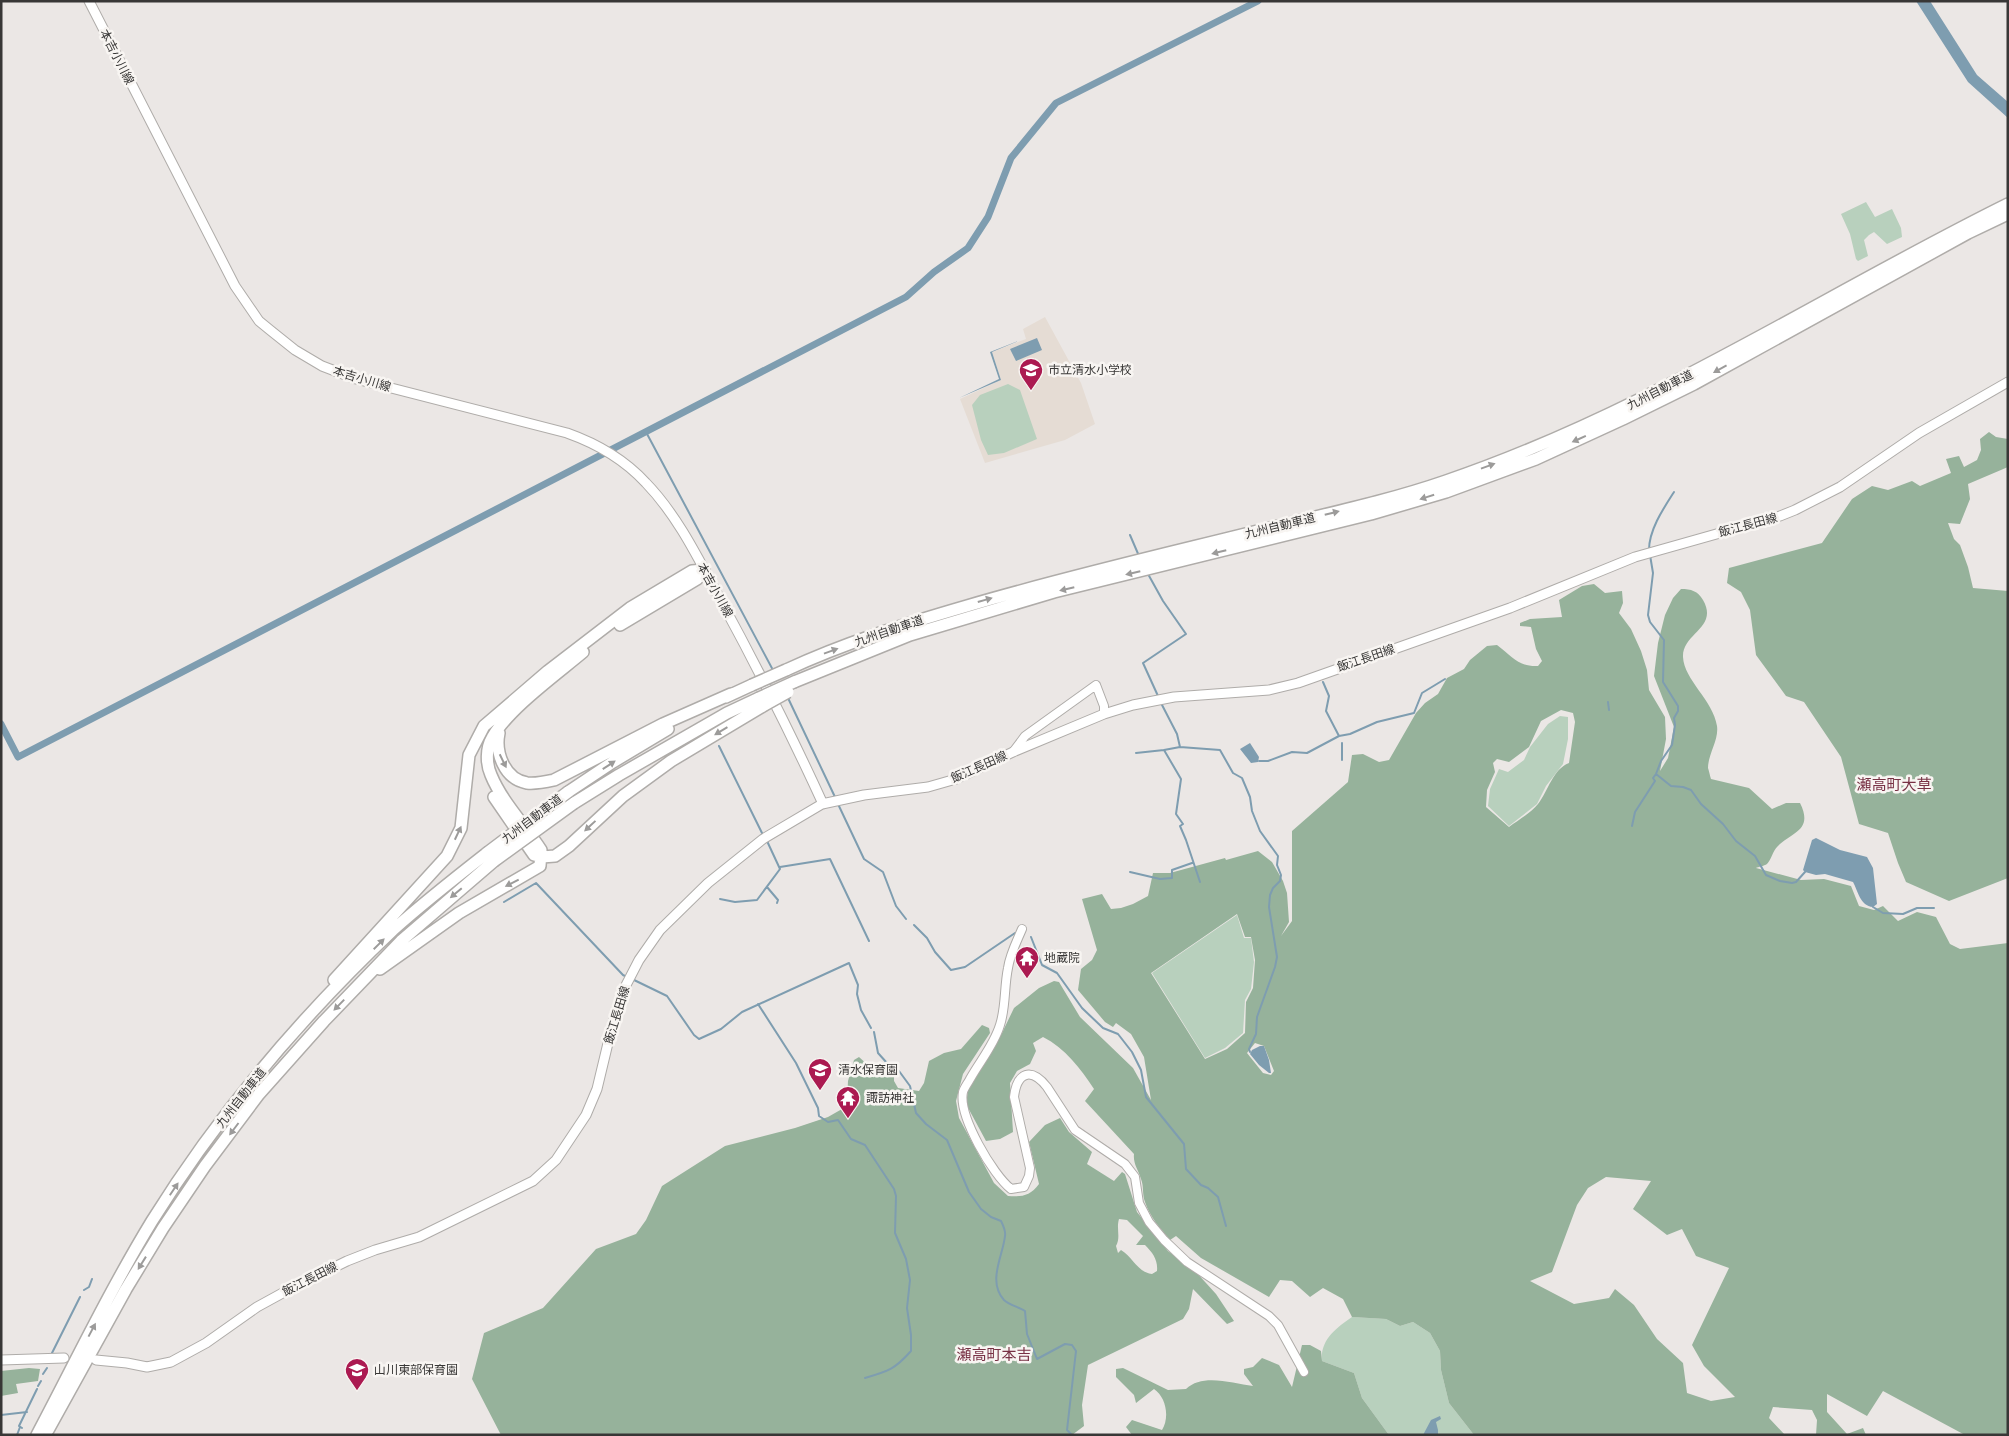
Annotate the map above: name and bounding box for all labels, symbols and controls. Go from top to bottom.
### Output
street label: 本吉小川線 [96,26,139,87]
school or university icon: 市立清水小学校 [1018,357,1044,391]
place label: 市立清水小学校 [1048,361,1132,378]
street label: 本吉小川線 [331,362,393,395]
one-way arrow [1713,365,1727,373]
street label: 九州自動車道 [1624,366,1696,413]
one-way arrow [1572,436,1586,444]
one-way arrow [1481,462,1496,470]
one-way arrow [1419,494,1434,502]
street label: 九州自動車道 [1243,509,1317,542]
one-way arrow [1325,509,1340,517]
street label: 飯江長田線 [1717,509,1779,540]
one-way arrow [1212,548,1227,556]
street label: 本吉小川線 [693,559,737,620]
one-way arrow [1126,569,1141,577]
one-way arrow [1059,585,1075,593]
one-way arrow [978,596,993,604]
street label: 九州自動車道 [852,611,926,650]
street label: 飯江長田線 [1335,640,1397,675]
one-way arrow [824,647,839,655]
one-way arrow [715,726,728,735]
street label: 飯江長田線 [948,747,1010,787]
one-way arrow [498,753,507,768]
one-way arrow [602,760,615,770]
district label: 瀬高町大草 [1856,774,1932,794]
street label: 九州自動車道 [498,790,566,847]
one-way arrow [584,820,596,832]
one-way arrow [453,826,462,841]
one-way arrow [504,879,519,887]
one-way arrow [450,887,463,898]
one-way arrow [373,939,385,951]
temple icon: 地蔵院 [1014,945,1040,979]
place label: 地蔵院 [1044,949,1080,966]
street label: 飯江長田線 [600,984,633,1046]
one-way arrow [333,999,345,1011]
school or university icon: 清水保育園 [807,1057,833,1091]
place label: 清水保育園 [838,1061,898,1078]
street label: 九州自動車道 [212,1064,269,1131]
temple icon: 諏訪神社 [835,1085,861,1119]
place label: 諏訪神社 [866,1089,914,1106]
one-way arrow [228,1122,239,1135]
one-way arrow [169,1182,179,1196]
one-way arrow [137,1256,146,1269]
street label: 飯江長田線 [279,1257,340,1300]
one-way arrow [88,1323,97,1336]
district label: 瀬高町本吉 [956,1344,1032,1364]
school or university icon: 山川東部保育園 [344,1357,370,1391]
place label: 山川東部保育園 [374,1361,458,1378]

